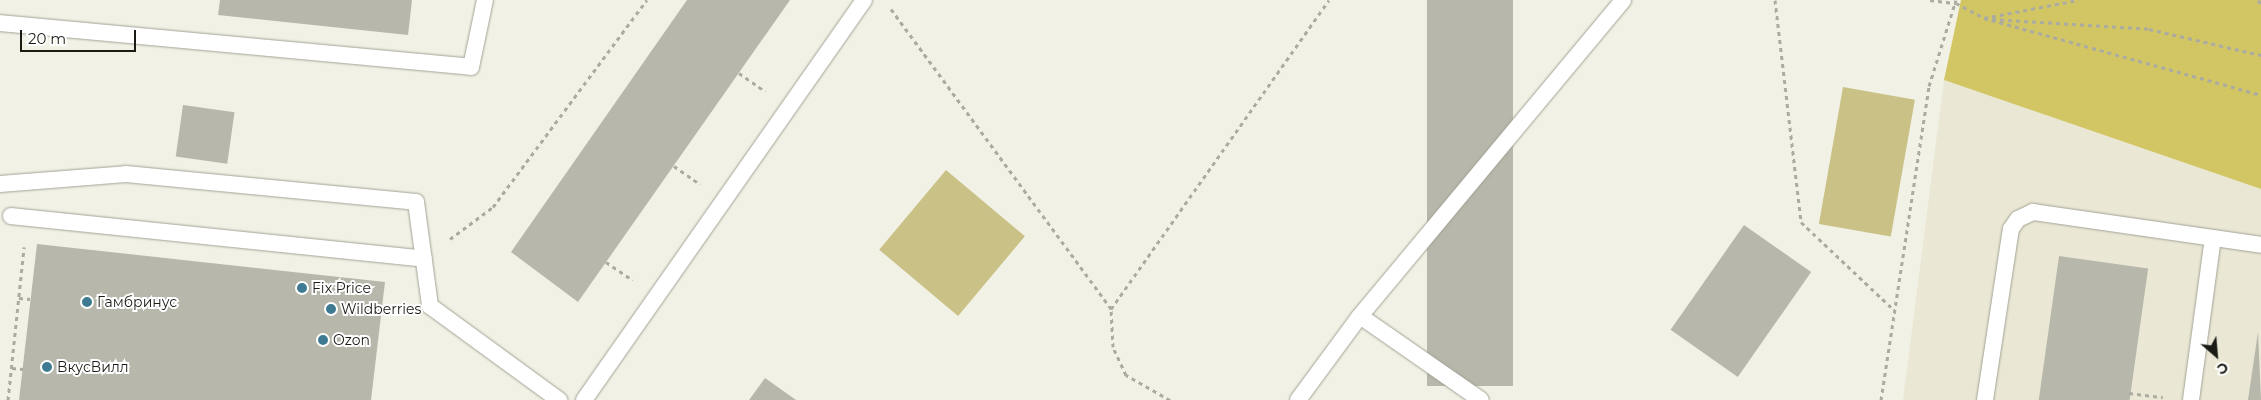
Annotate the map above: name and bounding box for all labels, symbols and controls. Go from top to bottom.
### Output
scale bar [22,20,139,52]
text: 20 m [28,29,66,48]
place label: Fix Price [312,280,371,296]
marker: Fix Price [296,282,308,294]
place label: Гамбринус [97,294,177,310]
marker: Гамбринус [81,296,93,308]
place label: Wildberries [341,301,421,317]
marker: Wildberries [325,303,337,315]
north arrow [2191,330,2241,380]
place label: Ozon [333,332,370,348]
marker: Ozon [317,334,329,346]
text: С [2214,358,2231,379]
place label: ВкусВилл [57,359,129,375]
marker: ВкусВилл [41,361,53,373]

